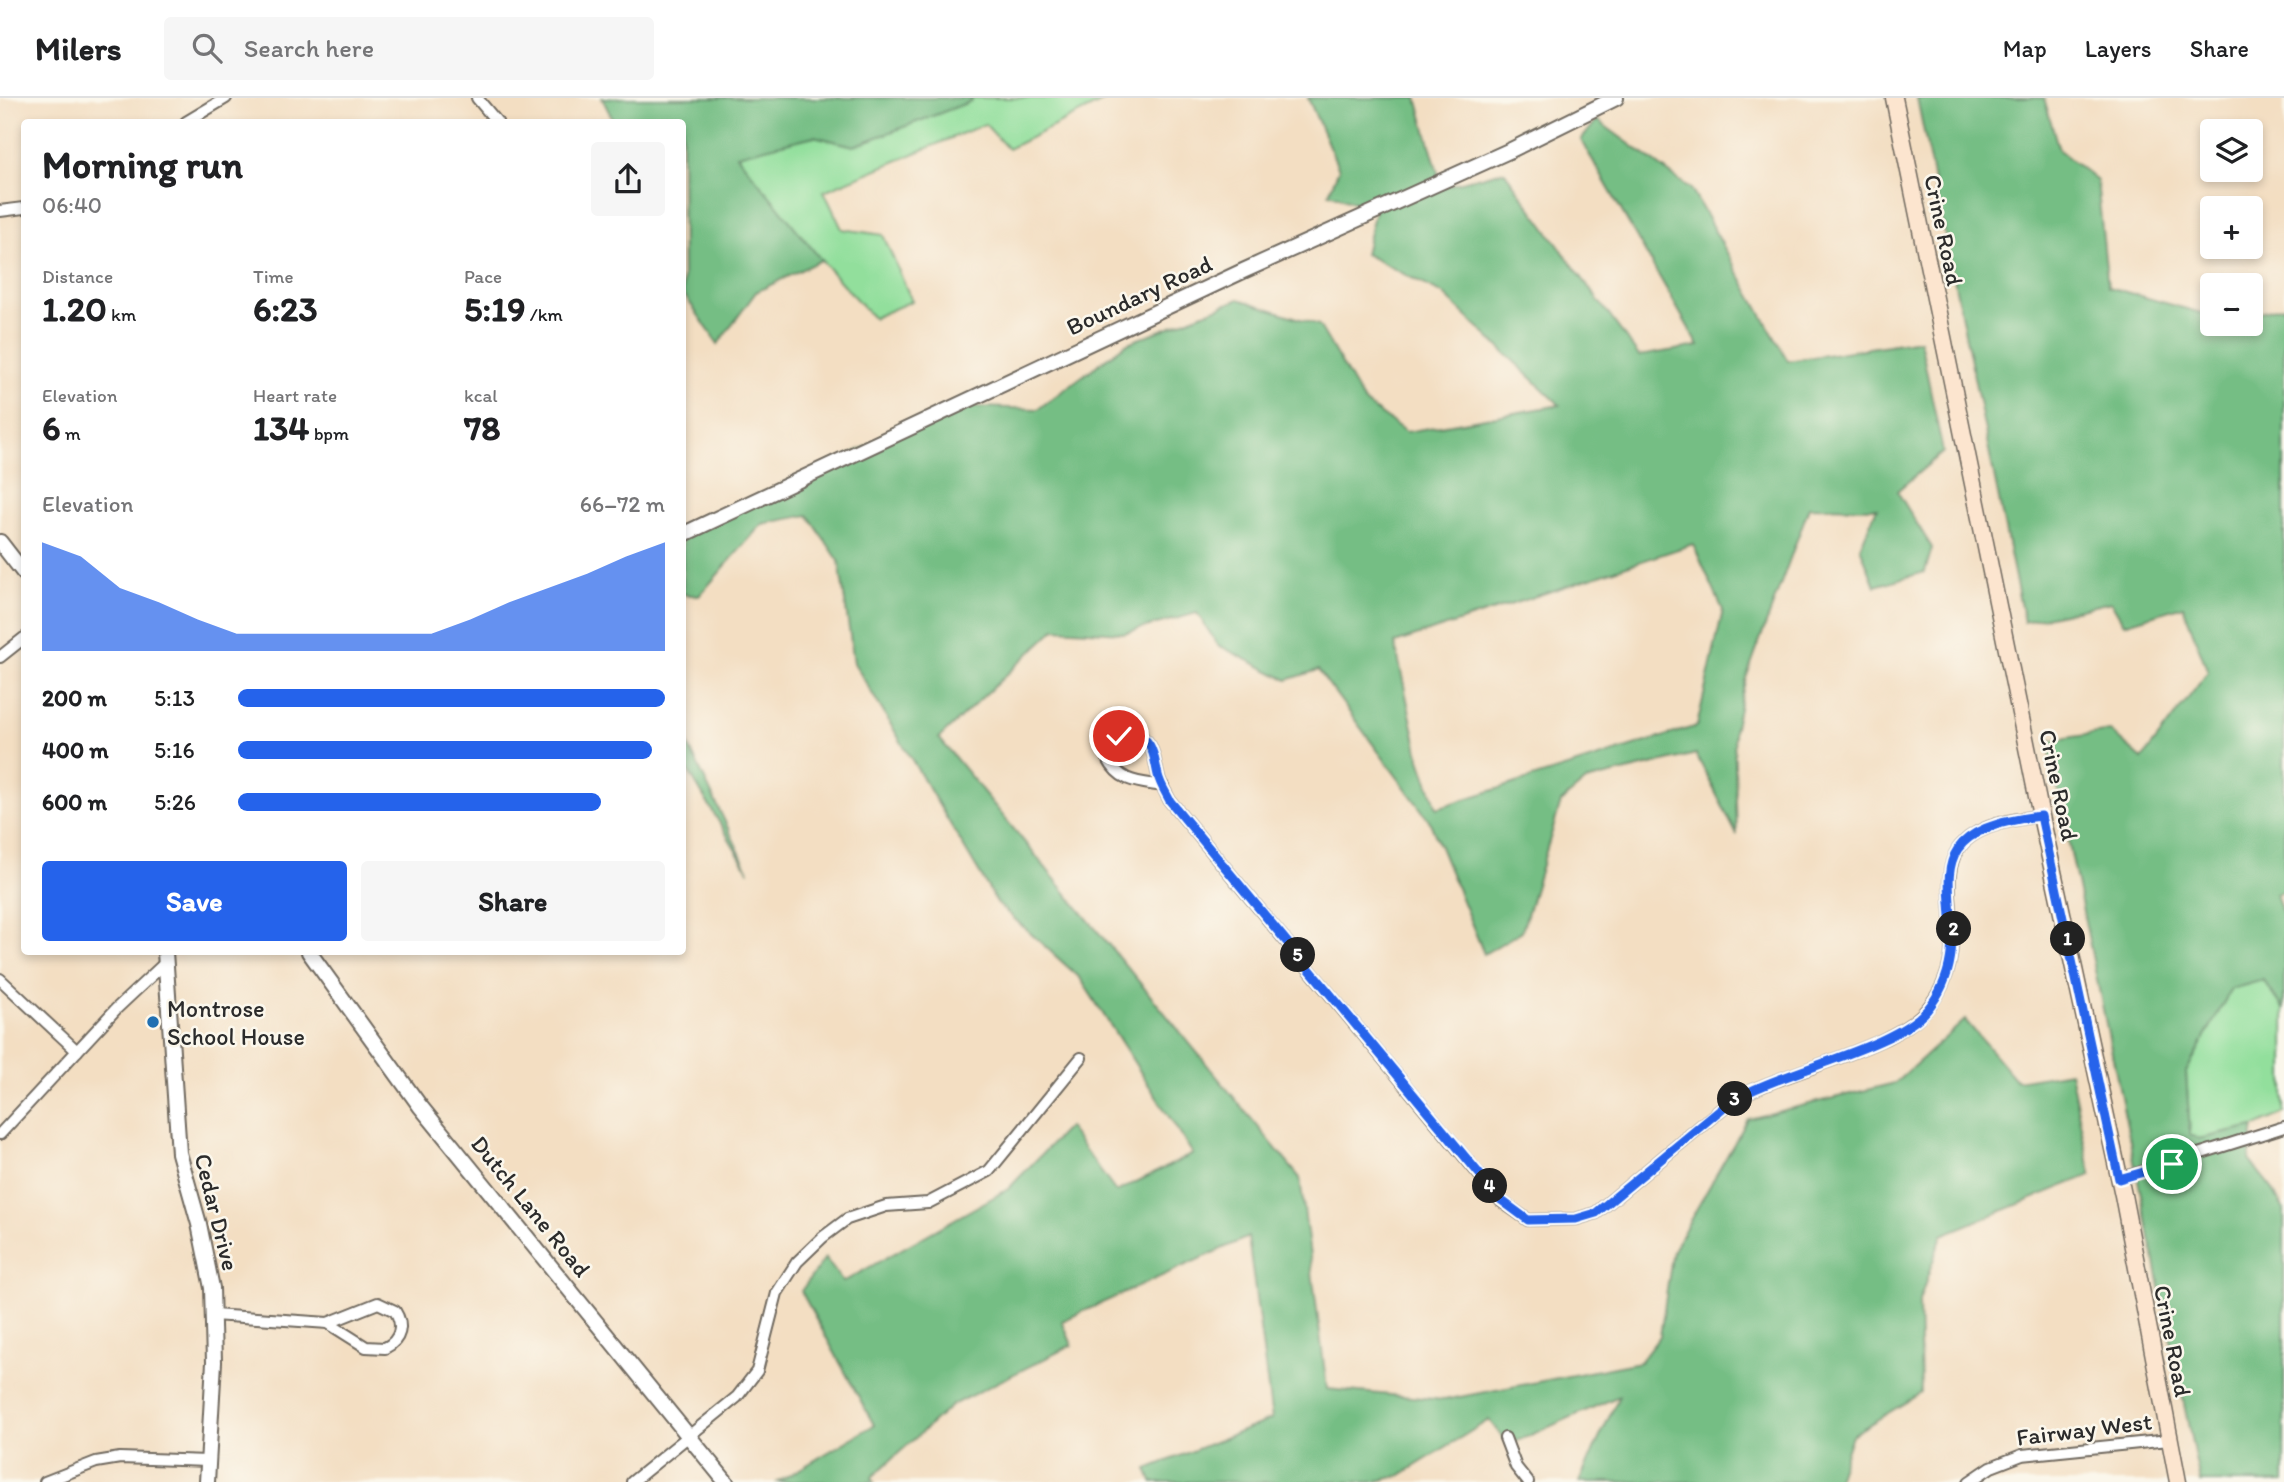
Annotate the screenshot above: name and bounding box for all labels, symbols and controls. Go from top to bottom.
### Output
search box [164,17,654,80]
text: Milers [35,29,122,68]
icon: search [188,29,226,67]
text: Search here [244,32,374,64]
text: Map [2003,34,2047,63]
text: Layers [2085,34,2152,63]
text: Share [2190,34,2249,63]
map controls [2200,119,2263,336]
button: layers [2200,119,2263,182]
text: Morning run [42,142,243,188]
button: share [591,142,665,216]
street label: Crine Road [1918,172,1970,288]
text: 06:40 [42,191,102,219]
button: + [2200,196,2263,259]
street label: Boundary Road [1062,249,1217,341]
text: Distance [42,265,113,288]
text: Time [253,265,294,288]
text: Pace [464,265,502,288]
button: − [2200,273,2263,336]
text: 1.20 [42,288,107,330]
text: 6:23 [253,288,318,330]
text: 5:19 [464,288,526,330]
text: km [107,303,136,326]
text: /km [526,303,563,326]
text: Elevation [42,384,118,407]
text: Heart rate [253,384,337,407]
text: kcal [464,384,498,407]
text: 6 [42,407,61,449]
text: 134 [253,407,309,449]
text: 78 [464,407,501,449]
text: m [61,422,81,445]
text: bpm [309,422,349,445]
text: Elevation [42,490,133,518]
text: 66–72 m [580,490,665,518]
text: 200 m [42,684,107,712]
text: 5:13 [154,684,195,712]
pin [1089,706,1149,766]
icon: check [1100,717,1138,755]
street label: Crine Road [2033,727,2085,843]
text: 400 m [42,736,109,764]
text: 5:16 [154,736,195,764]
text: 600 m [42,788,107,816]
text: 5:26 [154,788,196,816]
button: Save [42,861,347,941]
button: Share [361,861,665,941]
pin: 2 [1937,912,1972,946]
text: 2 [1949,917,1959,940]
pin: 1 [2050,922,2086,956]
text: 1 [2063,927,2072,950]
pin: 5 [1280,938,1316,972]
text: 5 [1293,943,1302,966]
place label: Montrose School House [167,994,305,1051]
marker: Montrose School House [145,1014,161,1030]
pin: 3 [1718,1082,1752,1116]
text: 3 [1729,1087,1740,1110]
street label: Dutch Lane Road [465,1129,597,1283]
pin [2142,1134,2202,1194]
icon: arrive [2153,1145,2191,1183]
street label: Cedar Drive [188,1150,246,1274]
pin: 4 [1472,1168,1508,1204]
text: 4 [1484,1174,1495,1197]
street label: Crine Road [2148,1283,2198,1399]
street label: Fairway West [2015,1406,2153,1452]

